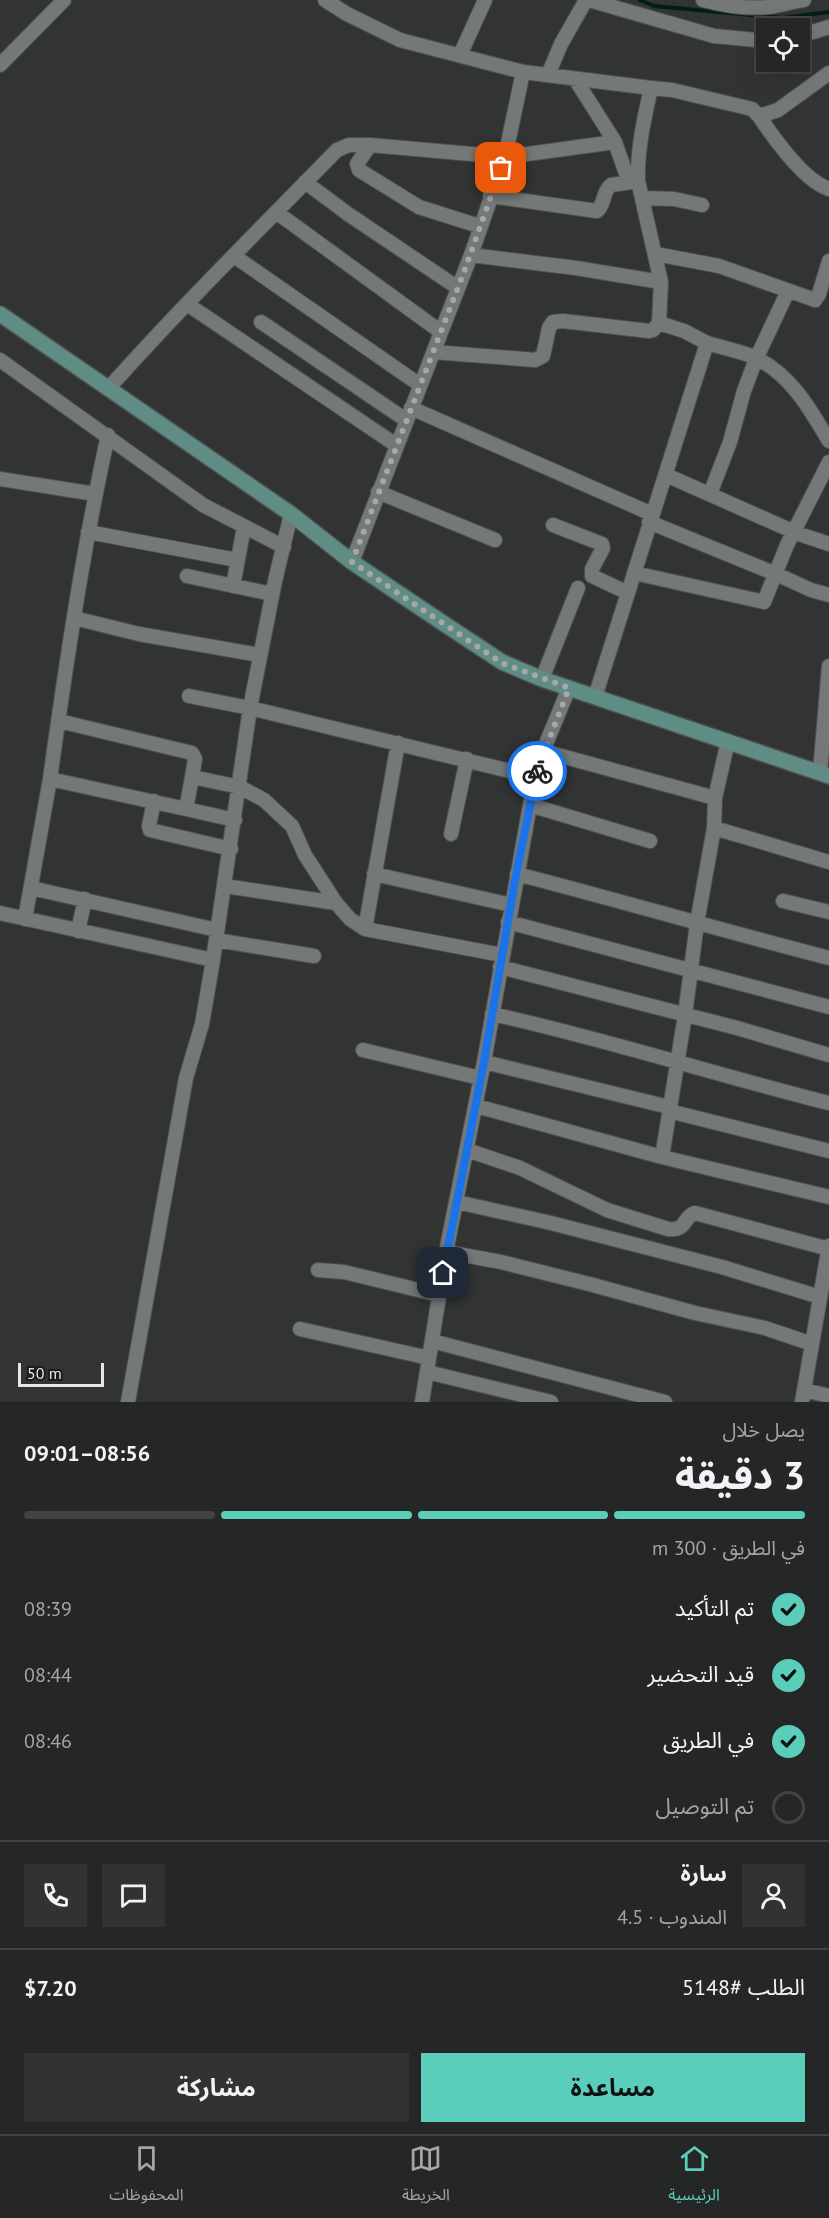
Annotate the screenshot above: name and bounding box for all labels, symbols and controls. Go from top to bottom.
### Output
map controls [756,18,810,72]
button: locate [756,18,810,72]
pin [475,142,526,193]
icon: bag [484,151,517,184]
courier [507,741,567,801]
icon: bike [521,755,554,788]
pin [417,1247,468,1298]
icon: home [426,1256,459,1289]
scale bar [18,1360,104,1388]
text: 50 m [27,1363,62,1383]
text: يصل خلال [722,1417,805,1443]
text: 08:56–09:01 [24,1439,150,1467]
text: 3 دقيقة [675,1449,805,1500]
text: في الطريق · 300 m [652,1535,805,1561]
icon: check [772,1593,805,1626]
text: تم التأكيد [675,1594,754,1622]
text: 08:39 [24,1596,72,1622]
icon: check [772,1659,805,1692]
text: قيد التحضير [647,1660,754,1688]
text: 08:44 [24,1662,72,1688]
icon: check [772,1725,805,1758]
text: في الطريق [663,1726,754,1754]
text: 08:46 [24,1728,72,1754]
text: تم التوصيل [656,1792,754,1820]
text: سارة [681,1859,727,1887]
button: phone [24,1864,87,1927]
button: chat [102,1864,165,1927]
button: person [742,1864,805,1927]
text: المندوب · 4.5 [617,1904,727,1930]
text: الطلب #5148 [682,1973,805,2001]
text: $7.20 [24,1974,77,2002]
button: مشاركة [24,2053,409,2122]
button: مساعدة [421,2053,805,2122]
tab: المحفوظات [109,2142,184,2212]
tab: الخريطة [402,2142,450,2212]
tab: الرئيسية [668,2142,720,2212]

